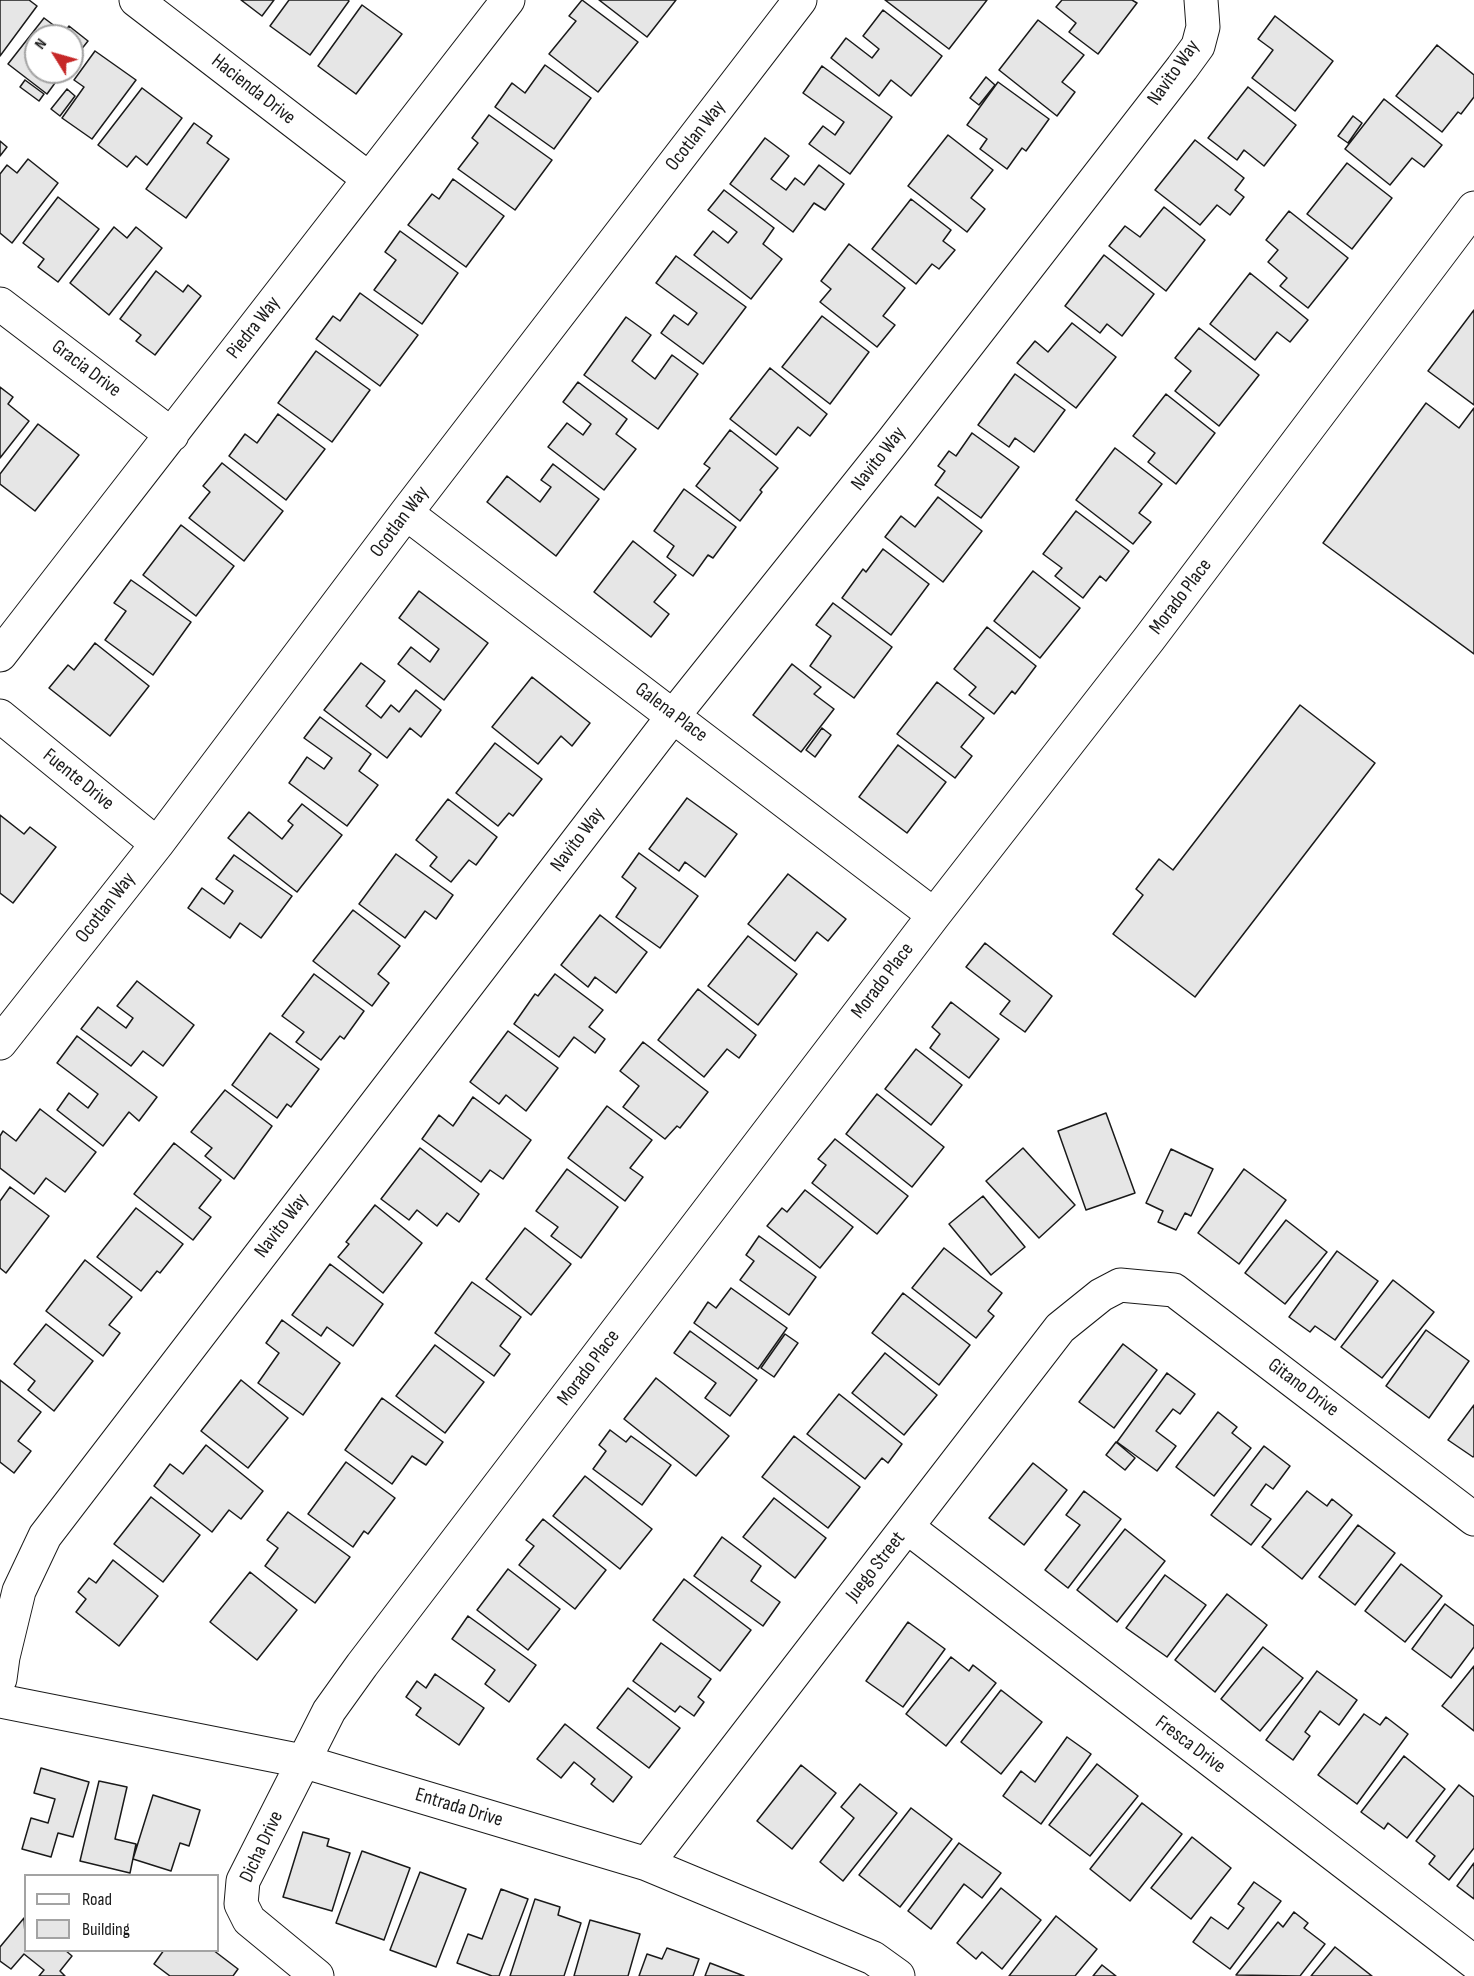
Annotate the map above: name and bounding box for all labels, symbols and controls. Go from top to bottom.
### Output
north arrow [24,24,84,84]
text: N [31,35,51,53]
street label: Navito Way [1143,36,1205,110]
street label: Hacienda Drive [206,50,300,130]
street label: Ocotlan Way [661,96,731,176]
street label: Piedra Way [222,292,286,364]
street label: Gracia Drive [47,335,125,403]
street label: Navito Way [847,422,911,496]
street label: Ocotlan Way [365,482,435,562]
street label: Morado Place [1145,554,1217,640]
street label: Galena Place [630,678,712,748]
street label: Fuente Drive [38,744,118,816]
street label: Navito Way [546,803,610,877]
street label: Ocotlan Way [71,868,141,948]
street label: Morado Place [847,938,919,1024]
street label: Navito Way [250,1189,314,1263]
street label: Morado Place [553,1325,625,1411]
street label: Gitano Drive [1263,1354,1343,1422]
street label: Juego Street [841,1527,911,1607]
street label: Fresca Drive [1150,1711,1230,1779]
street label: Entrada Drive [412,1783,506,1833]
street label: Dicha Drive [235,1808,289,1886]
legend [24,1874,219,1952]
text: Road [82,1889,112,1910]
text: Building [82,1919,130,1940]

